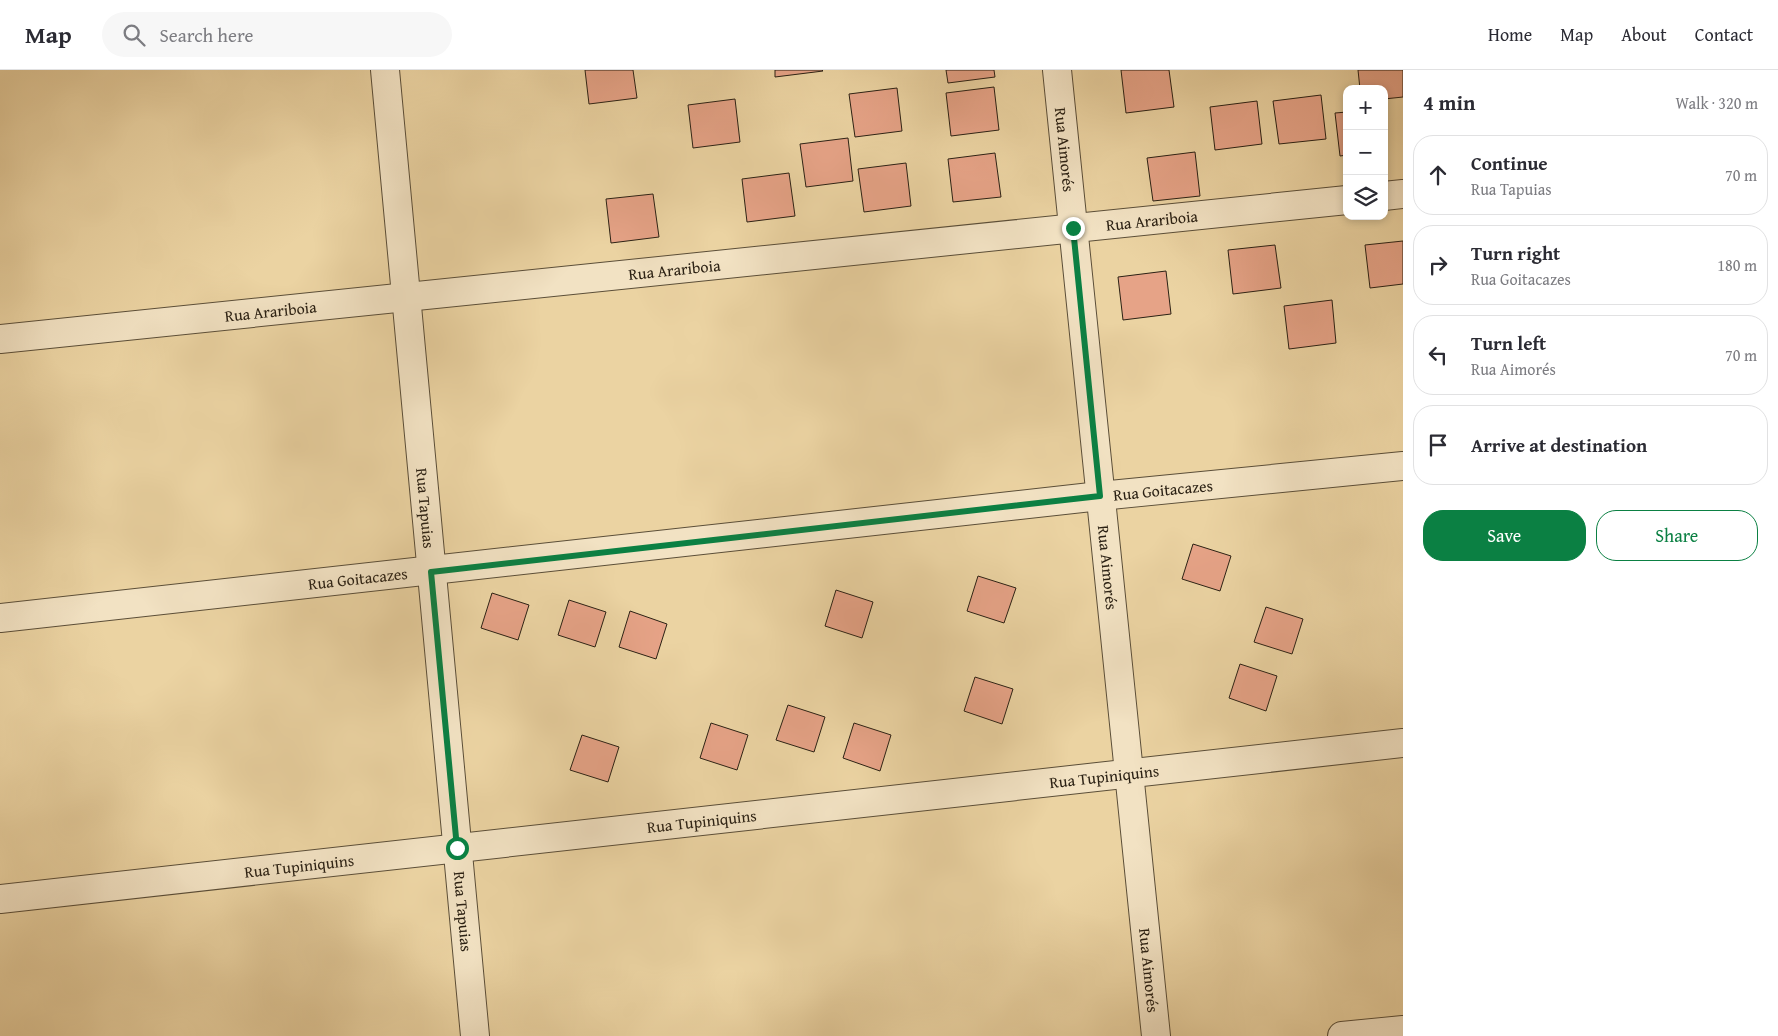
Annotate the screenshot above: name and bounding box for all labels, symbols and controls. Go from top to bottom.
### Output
search box [102,12,452,57]
text: Map [25,17,72,52]
icon: search [120,21,148,49]
text: Search here [160,21,253,49]
text: Home [1488,21,1532,48]
text: Map [1560,21,1593,48]
text: About [1621,21,1667,48]
text: Contact [1695,21,1753,48]
map controls [1343,85,1388,220]
button: + [1343,85,1388,130]
text: 4 min [1423,87,1475,118]
text: Walk · 320 m [1675,91,1758,115]
street label: Rua Aimorés [1049,106,1081,193]
button: − [1343,130,1388,175]
text: Continue [1471,149,1548,177]
icon: ahead [1424,161,1452,189]
text: 70 m [1725,163,1757,187]
button: layers [1343,175,1388,220]
text: Rua Tapuias [1471,177,1552,201]
street label: Rua Arariboia [1105,203,1199,237]
route end [1062,217,1085,240]
text: Turn right [1471,239,1560,267]
icon: right [1424,251,1452,279]
street label: Rua Arariboia [627,253,722,286]
text: 180 m [1717,253,1757,277]
text: Rua Goitacazes [1471,267,1571,291]
street label: Rua Arariboia [223,294,318,328]
text: Turn left [1471,329,1546,357]
icon: left [1424,341,1452,369]
text: 70 m [1725,343,1757,367]
text: Rua Aimorés [1471,357,1556,381]
icon: arrive [1424,431,1452,459]
text: Arrive at destination [1471,431,1647,459]
street label: Rua Tapuias [410,467,442,549]
street label: Rua Goitacazes [1112,473,1214,507]
button: Save [1423,510,1586,561]
button: Share [1596,510,1758,561]
street label: Rua Aimorés [1092,524,1124,611]
street label: Rua Goitacazes [307,561,409,596]
street label: Rua Tupiniquins [1048,758,1160,794]
street label: Rua Tupiniquins [646,803,758,839]
route start [446,837,469,860]
street label: Rua Tupiniquins [243,848,355,884]
street label: Rua Tapuias [448,870,479,953]
street label: Rua Aimorés [1133,927,1166,1014]

